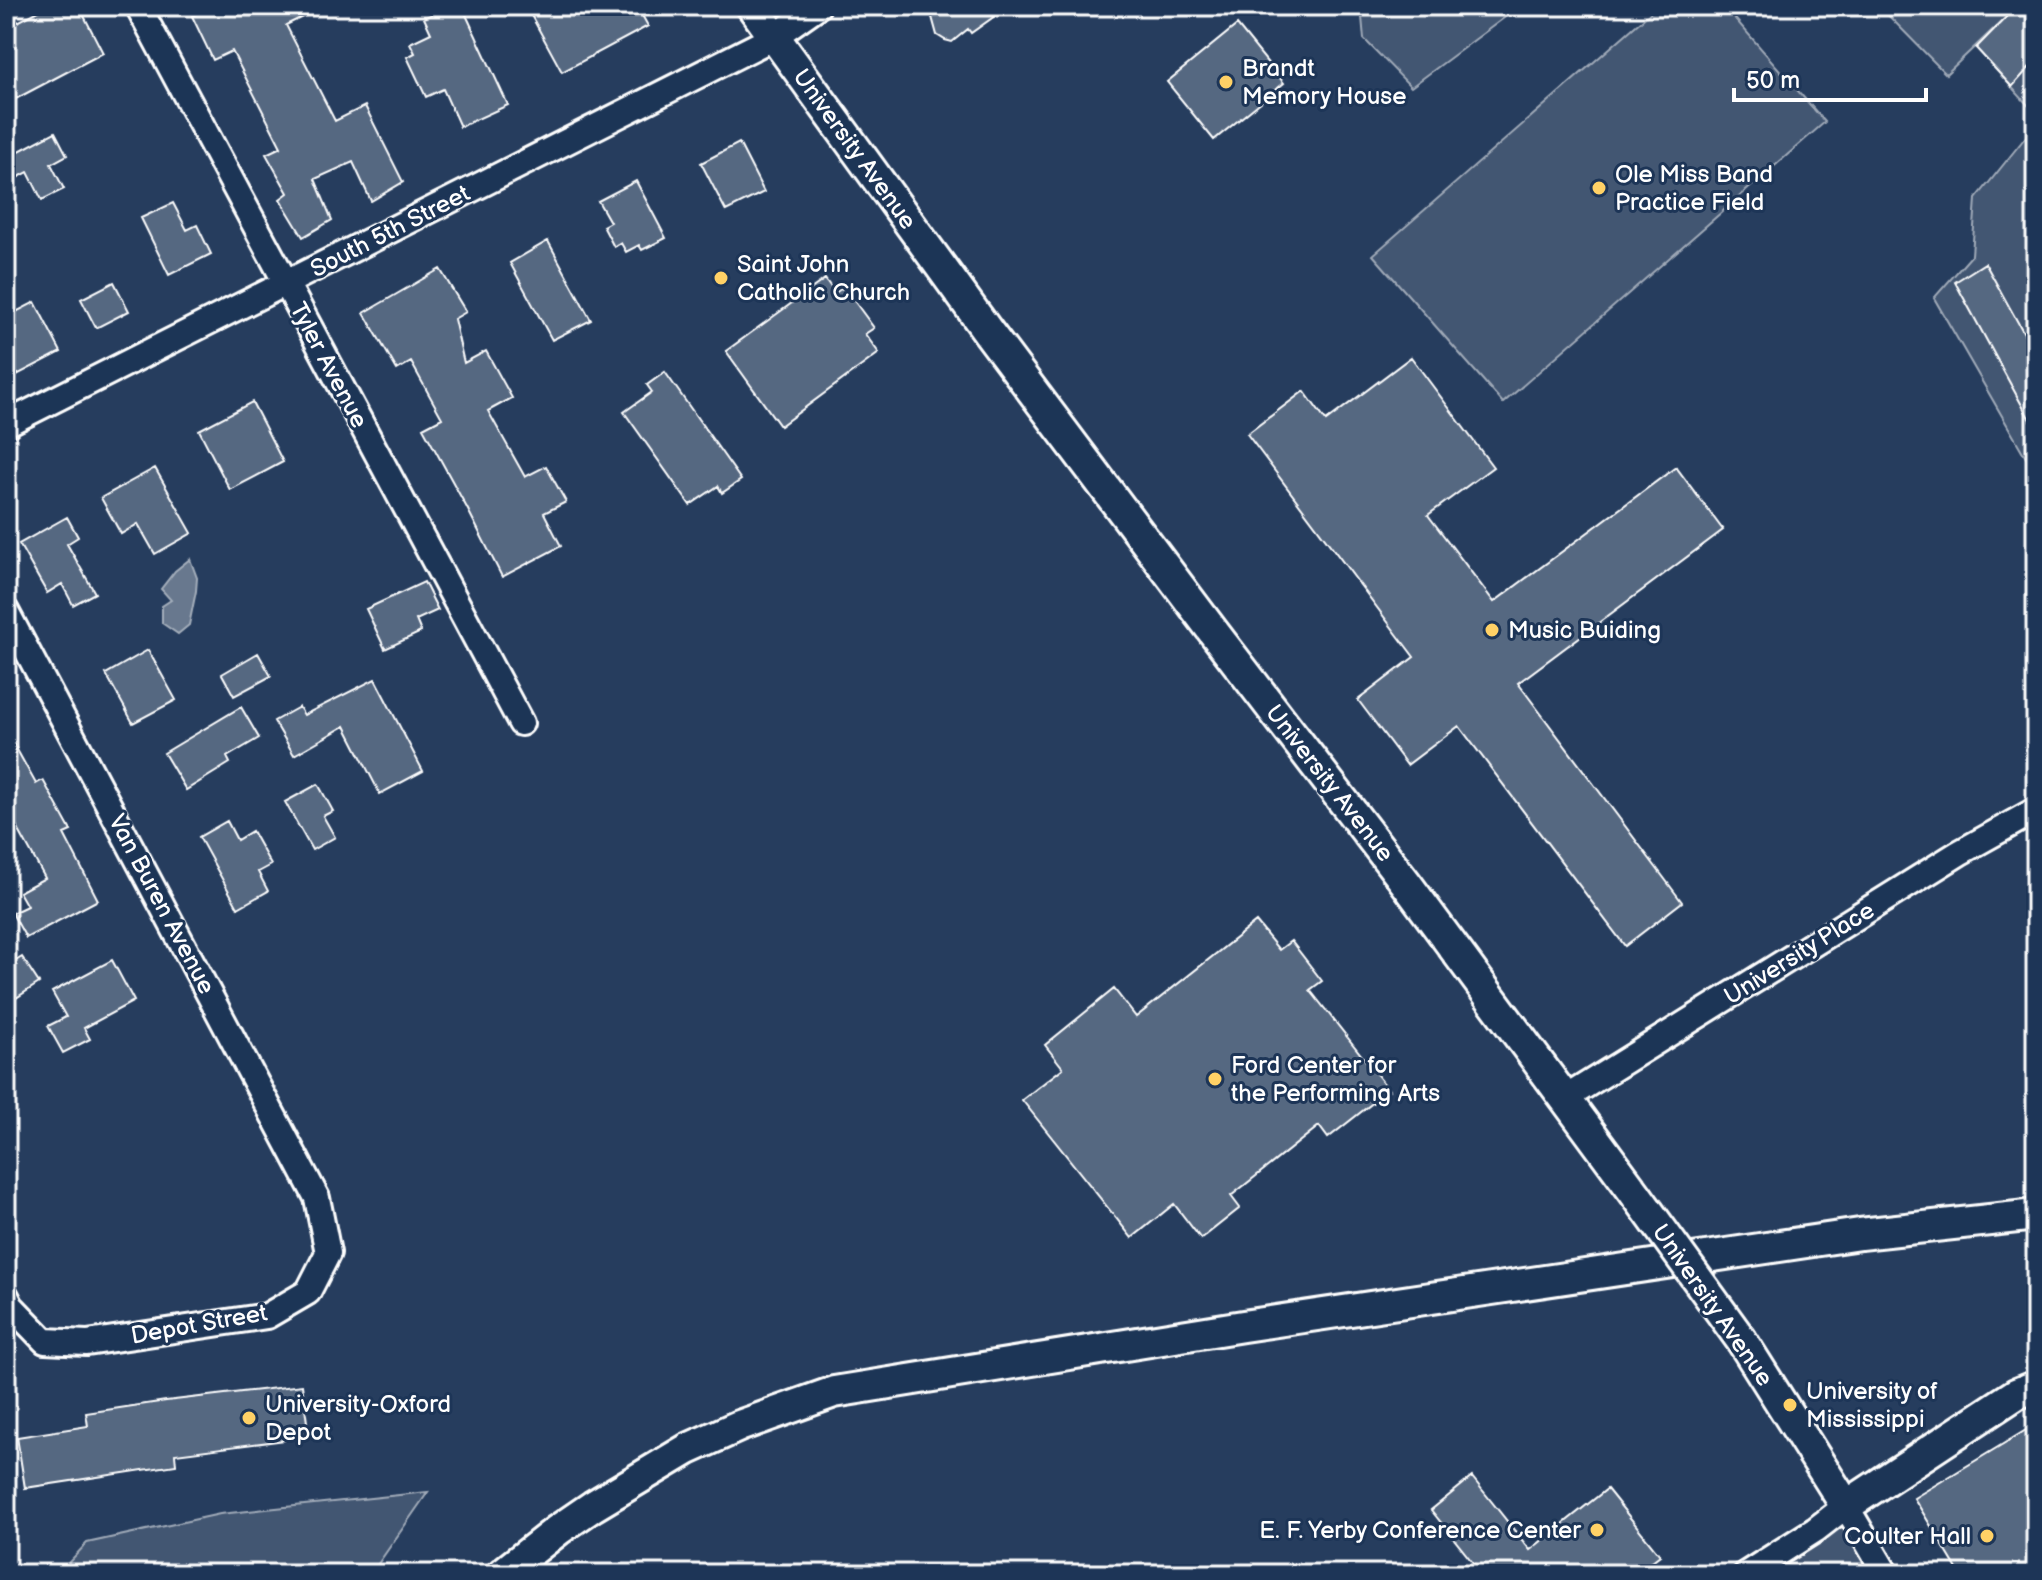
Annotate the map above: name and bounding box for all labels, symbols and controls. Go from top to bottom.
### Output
scale bar [1734,52,1926,102]
place label: Brandt Memory House [1242,54,1406,111]
street label: University Avenue [787,63,923,235]
text: 50 m [1746,66,1800,95]
marker: Brandt Memory House [1217,73,1235,91]
place label: Ole Miss Band Practice Field [1615,160,1773,217]
street label: South 5th Street [306,179,475,284]
marker: Ole Miss Band Practice Field [1590,179,1608,197]
place label: Saint John Catholic Church [737,250,910,307]
marker: Saint John Catholic Church [712,269,730,287]
street label: Tyler Avenue [283,297,374,433]
place label: Music Buiding [1508,616,1661,645]
marker: Music Buiding [1483,621,1501,639]
street label: University Avenue [1259,699,1400,868]
street label: Van Buren Avenue [102,809,221,999]
street label: University Place [1719,896,1880,1011]
place label: Ford Center for the Performing Arts [1231,1051,1440,1108]
marker: Ford Center for the Performing Arts [1206,1070,1224,1088]
street label: University Avenue [1646,1219,1779,1392]
street label: Depot Street [129,1298,270,1351]
place label: University of Mississippi [1806,1377,1938,1434]
place label: University-Oxford Depot [265,1390,451,1447]
marker: University of Mississippi [1781,1396,1799,1414]
marker: University-Oxford Depot [240,1409,258,1427]
place label: E. F. Yerby Conference Center [1259,1516,1581,1545]
marker: E. F. Yerby Conference Center [1588,1521,1606,1539]
place label: Coulter Hall [1844,1522,1971,1551]
marker: Coulter Hall [1978,1527,1996,1545]

